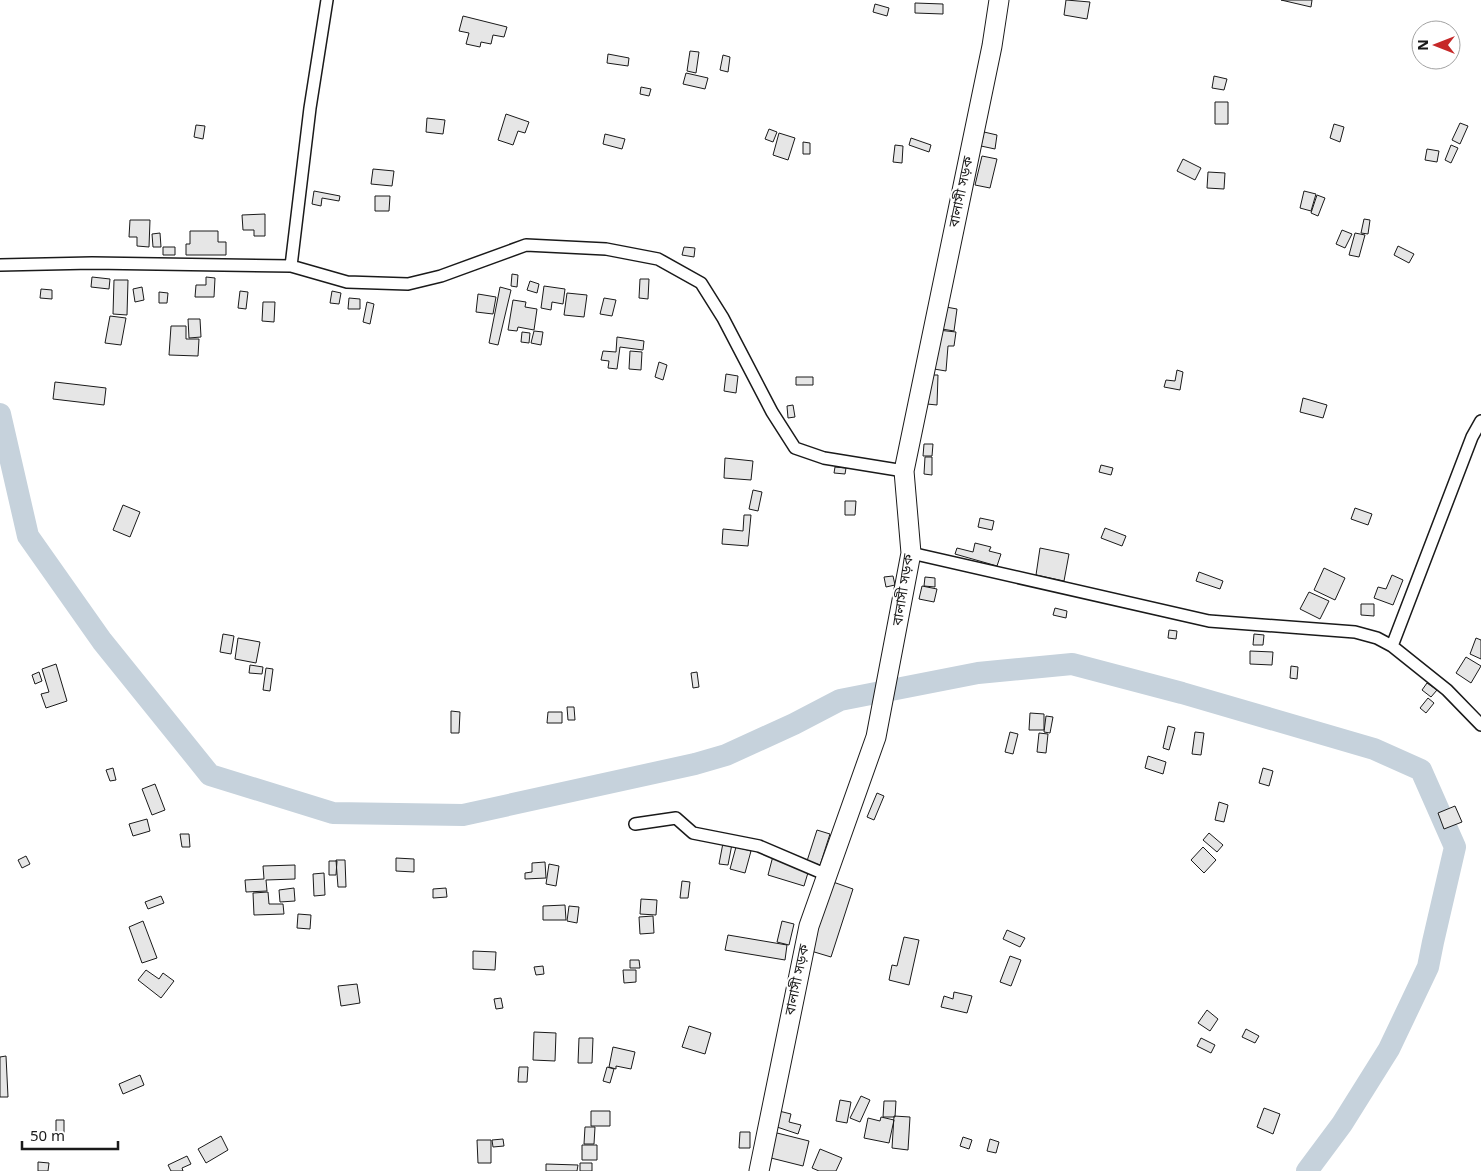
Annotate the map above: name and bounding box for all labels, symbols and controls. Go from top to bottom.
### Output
north arrow [1411,20,1461,70]
text: N [1415,39,1434,51]
street label: বালাসী সড়ক [945,154,979,230]
street label: বালাসী সড়ক [889,552,919,628]
street label: বালাসী সড়ক [781,942,815,1018]
scale bar [22,1118,119,1150]
text: 50 m [30,1127,65,1147]

